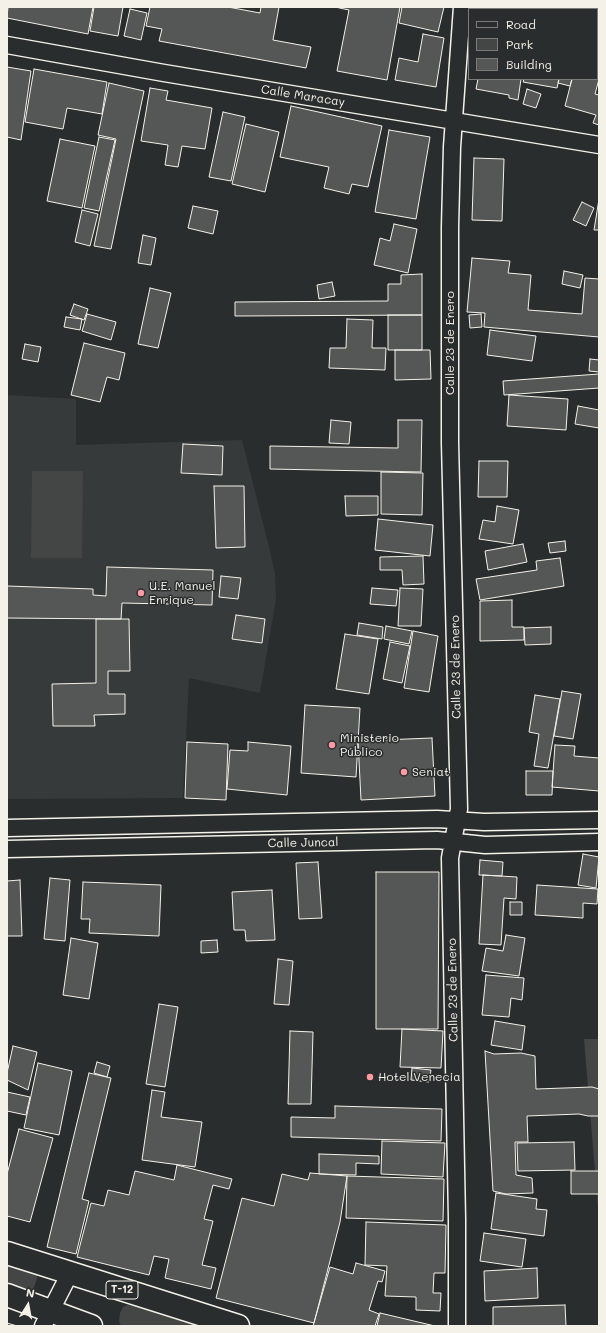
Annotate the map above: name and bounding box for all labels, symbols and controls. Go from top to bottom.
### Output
legend [468,8,598,80]
text: Road [506,16,536,32]
text: Park [506,36,533,52]
text: Building [506,56,552,72]
street label: Calle Maracay [260,82,346,110]
street label: Calle 23 de Enero [443,291,457,395]
place label: U.E. Manuel Enrique [149,579,216,607]
marker: U.E. Manuel Enrique [136,588,146,598]
street label: Calle 23 de Enero [448,615,464,719]
place label: Ministerio Público [340,731,399,759]
marker: Ministerio Público [327,740,337,750]
place label: Seniat [412,765,449,779]
marker: Seniat [399,767,409,777]
street label: Calle Juncal [268,835,338,851]
street label: Calle 23 de Enero [445,938,461,1042]
place label: Hotel Venecia [378,1070,461,1084]
marker: Hotel Venecia [365,1072,375,1082]
road number: T-12 [106,1281,138,1299]
north arrow [8,1285,48,1325]
text: N [25,1285,36,1301]

